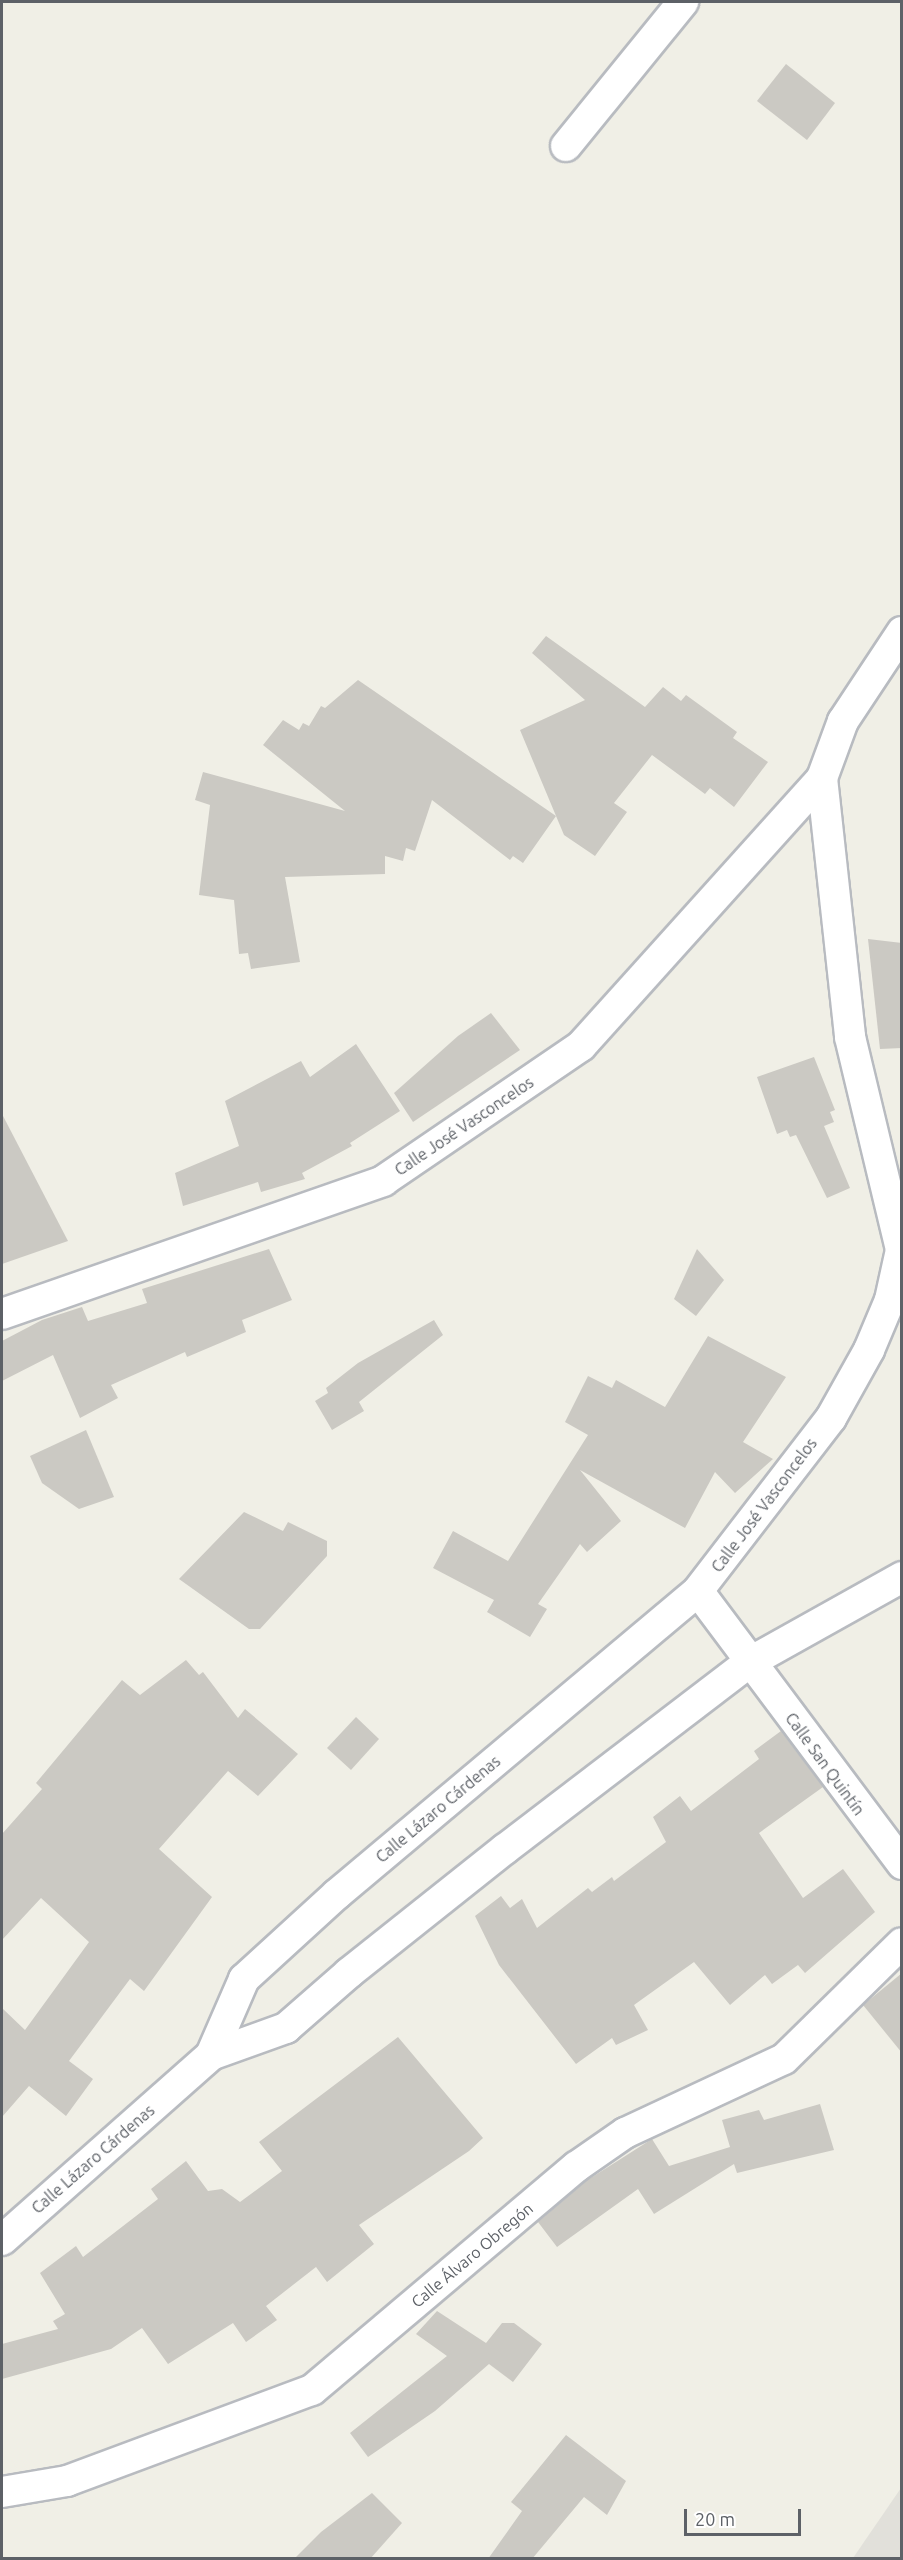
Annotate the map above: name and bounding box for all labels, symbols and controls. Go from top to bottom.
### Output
street label: Calle José Vasconcelos [391,1072,537,1180]
street label: Calle José Vasconcelos [707,1434,821,1576]
street label: Calle San Quintín [781,1709,869,1819]
street label: Calle Lázaro Cárdenas [372,1751,504,1867]
street label: Calle Lázaro Cárdenas [28,2100,158,2218]
street label: Calle Álvaro Obregón [407,2198,537,2312]
scale bar [687,2497,804,2535]
text: 20 m [695,2509,735,2529]

